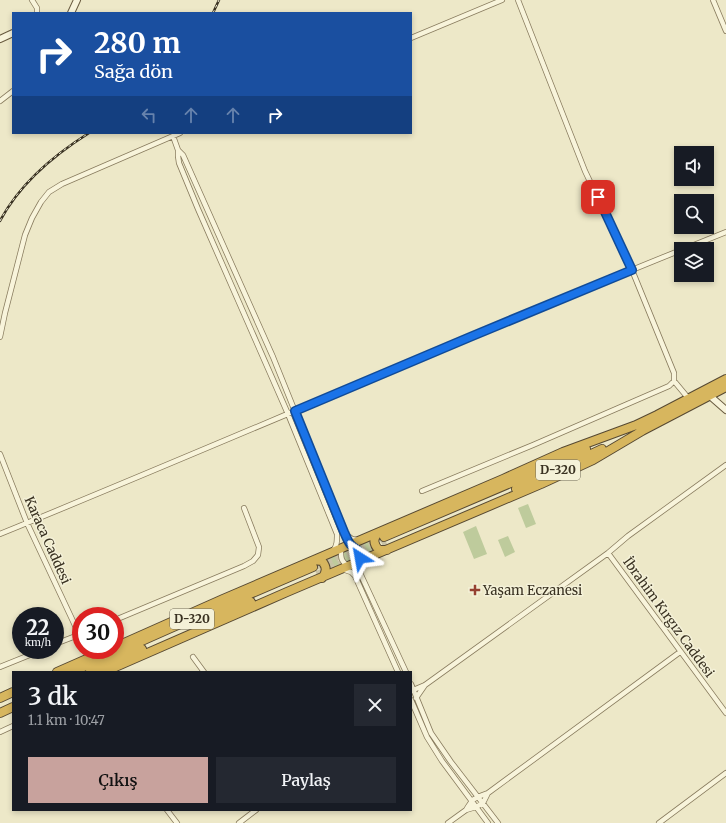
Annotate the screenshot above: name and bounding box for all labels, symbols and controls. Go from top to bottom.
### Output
text: 280 m [94,25,181,61]
icon: right [28,28,80,80]
text: Sağa dön [94,60,173,83]
icon: left [138,104,160,126]
icon: ahead [180,104,202,126]
icon: ahead [222,104,244,126]
icon: right [264,104,286,126]
map controls [674,146,714,282]
button: sound [674,146,714,186]
pin [581,180,615,214]
icon: arrive [587,186,609,208]
button: search [674,194,714,234]
button: layers [674,242,714,282]
road number: D-320 [536,460,580,480]
street label: Karaca Caddesi [21,494,75,587]
position arrow [339,537,381,579]
street label: İbrahim Kırgız Caddesi [619,554,718,681]
place label: Yaşam Eczanesi [482,582,582,599]
marker: Yaşam Eczanesi [470,585,480,595]
speed limit sign: 30 [72,607,124,659]
road number: D-320 [170,609,214,629]
text: 22 [26,615,50,640]
text: km/h [25,636,51,649]
text: 3 dk [28,681,77,712]
button: close [354,684,396,726]
text: 1.1 km · 10:47 [28,712,105,729]
button: Çıkış [28,757,208,803]
button: Paylaş [216,757,396,803]

